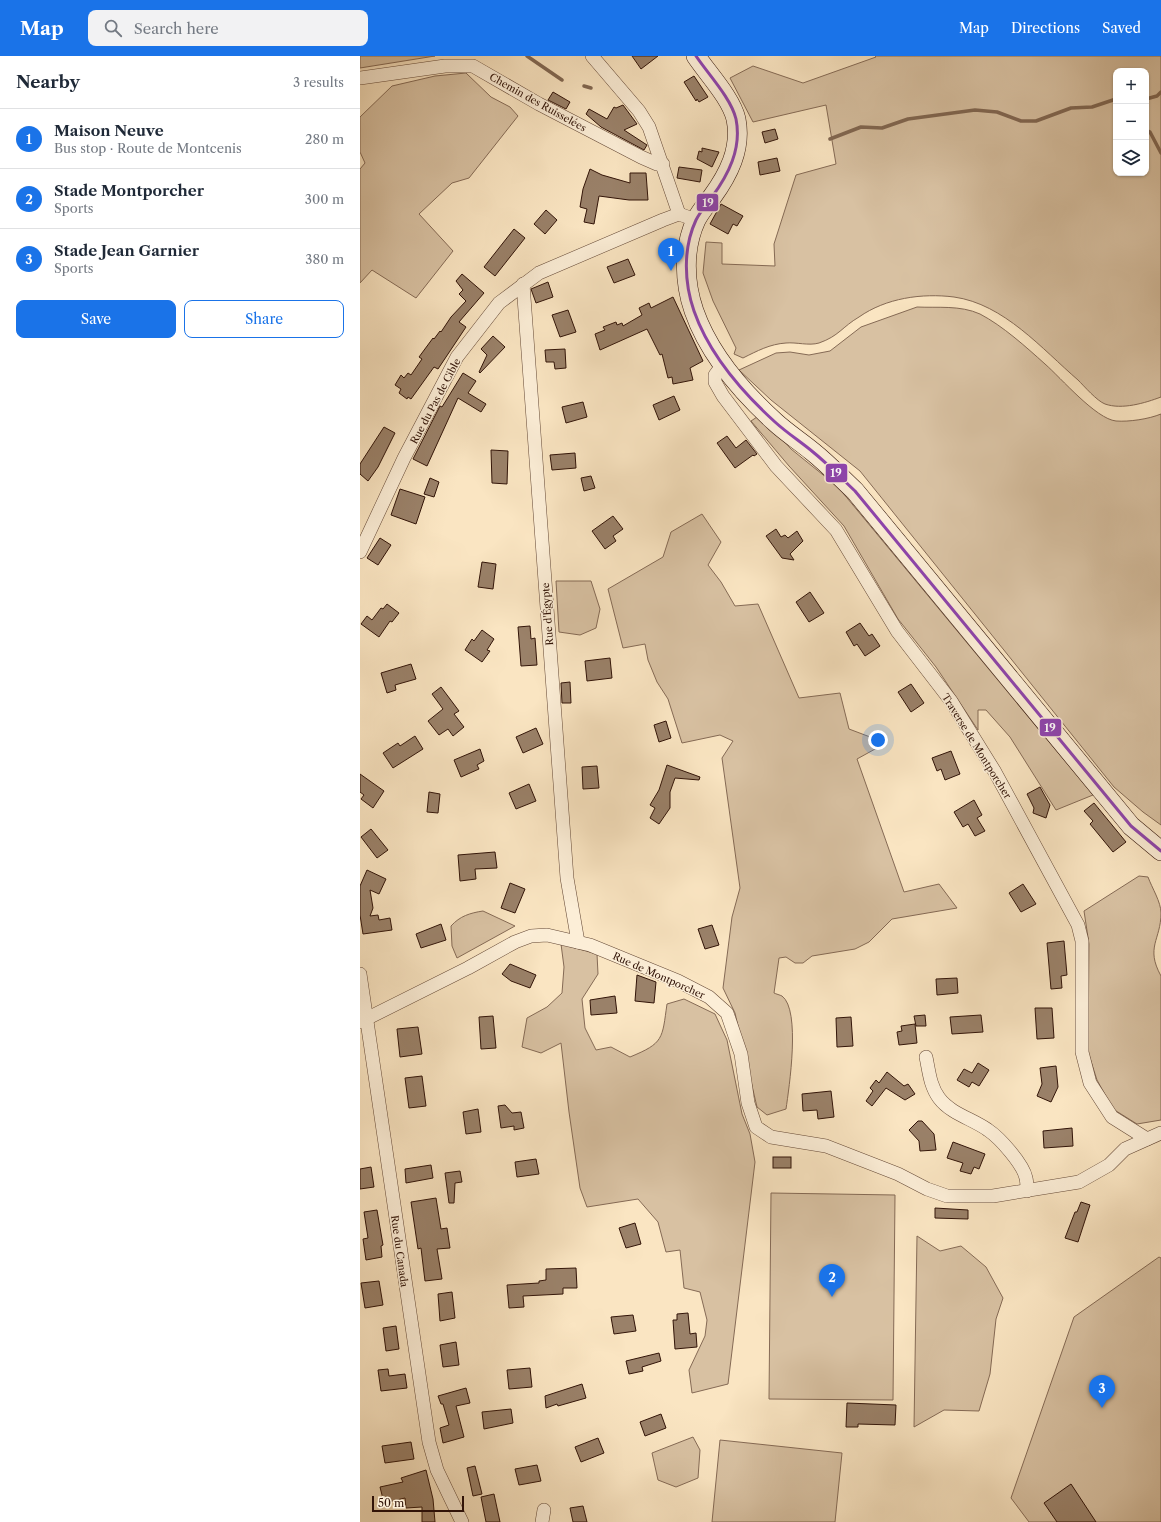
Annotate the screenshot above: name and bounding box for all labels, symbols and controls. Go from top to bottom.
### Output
search box [88,10,368,46]
text: Map [20,17,64,40]
icon: search [102,17,124,39]
text: Search here [134,19,219,38]
text: Map [959,19,989,37]
text: Directions [1011,19,1080,37]
text: Saved [1102,19,1141,37]
map controls [1113,68,1149,176]
button: + [1113,68,1149,104]
street label: Chemin des Ruisselées [487,70,589,135]
text: Nearby [16,72,80,92]
text: 3 results [293,74,344,90]
button: − [1113,104,1149,140]
text: Maison Neuve [54,121,164,140]
text: 1 [26,131,32,147]
text: 280 m [305,131,344,147]
text: Bus stop · Route de Montcenis [54,140,242,156]
button: layers [1113,140,1149,176]
text: Stade Montporcher [54,181,204,200]
text: 2 [25,191,33,207]
text: 300 m [305,191,344,207]
line badge: 19 [696,193,719,212]
text: 19 [702,196,714,210]
text: Sports [54,200,93,216]
pin: 1 [658,238,684,271]
text: Stade Jean Garnier [54,241,199,260]
text: 3 [25,251,33,267]
text: 380 m [305,251,344,267]
text: Sports [54,260,93,276]
button: Save [16,300,176,338]
button: Share [184,300,344,338]
street label: Rue du Pas de Cible [407,356,464,446]
line badge: 19 [825,463,848,483]
text: 19 [830,466,842,480]
street label: Rue d'Égypte [539,582,556,646]
street label: Traverse de Montporcher [939,691,1015,802]
line badge: 19 [1039,718,1062,737]
text: 19 [1044,721,1056,735]
your location [868,730,888,750]
street label: Rue de Montporcher [611,949,708,1002]
street label: Rue du Canada [388,1214,411,1289]
pin: 2 [819,1264,845,1297]
pin: 3 [1089,1375,1115,1408]
scale bar [372,1494,464,1513]
text: 50 m [378,1496,404,1510]

